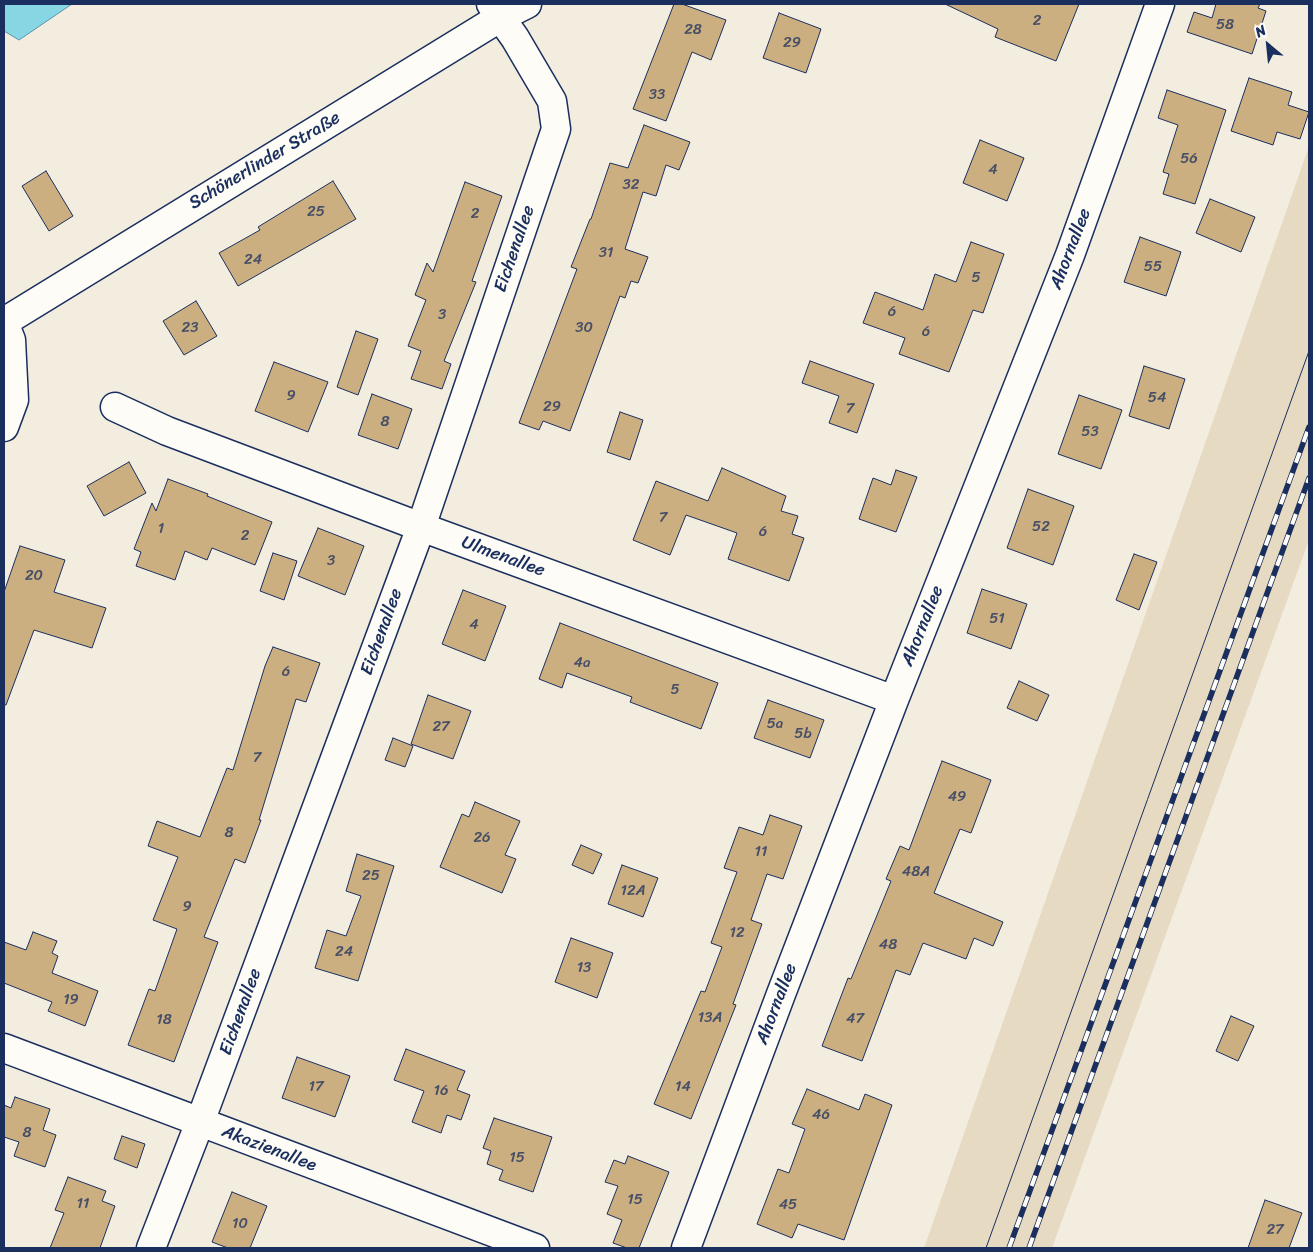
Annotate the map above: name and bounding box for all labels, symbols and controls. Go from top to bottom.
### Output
house number: 2 [1033,12,1041,30]
house number: 58 [1216,16,1234,34]
text: N [1251,18,1271,45]
north arrow [1243,20,1293,70]
house number: 28 [684,21,702,39]
house number: 29 [783,34,801,52]
house number: 33 [649,86,665,104]
street label: Schönerlinder Straße [185,107,345,215]
house number: 56 [1180,150,1198,168]
house number: 4 [988,161,998,179]
house number: 32 [623,176,639,194]
house number: 25 [307,203,325,221]
street label: Eichenallee [490,203,540,295]
house number: 2 [471,205,479,223]
street label: Ahornallee [1046,206,1096,292]
house number: 31 [599,244,613,262]
house number: 24 [244,251,262,269]
house number: 55 [1144,258,1162,276]
house number: 5 [971,269,981,287]
house number: 6 [888,303,896,321]
house number: 3 [438,306,446,324]
house number: 23 [182,319,198,337]
house number: 30 [575,319,593,337]
house number: 6 [922,323,930,341]
house number: 9 [286,387,296,405]
house number: 54 [1148,389,1166,407]
house number: 29 [543,398,561,416]
house number: 7 [846,400,854,418]
house number: 8 [380,413,390,431]
house number: 53 [1081,423,1099,441]
house number: 7 [659,509,667,527]
house number: 52 [1032,518,1050,536]
house number: 1 [158,520,164,538]
house number: 6 [759,523,767,541]
house number: 2 [241,527,249,545]
street label: Ulmenallee [458,532,548,582]
house number: 3 [327,552,335,570]
house number: 20 [25,567,43,585]
street label: Ahornallee [897,583,949,669]
street label: Eichenallee [356,586,408,678]
house number: 51 [989,610,1005,628]
house number: 4 [469,616,479,634]
house number: 4a [574,654,590,672]
house number: 6 [282,663,290,681]
house number: 5 [670,681,680,699]
house number: 5a [767,715,783,733]
house number: 27 [432,718,450,736]
house number: 5b [794,725,812,743]
house number: 7 [253,749,261,767]
house number: 49 [948,788,966,806]
house number: 8 [224,824,234,842]
house number: 26 [473,829,491,847]
house number: 11 [755,843,767,861]
house number: 48A [902,863,930,881]
house number: 25 [362,867,380,885]
house number: 12A [621,882,645,900]
house number: 9 [182,898,192,916]
house number: 12 [729,924,745,942]
house number: 48 [879,936,897,954]
house number: 24 [335,943,353,961]
house number: 13 [577,959,591,977]
street label: Ahornallee [752,961,802,1047]
street label: Eichenallee [215,966,267,1058]
house number: 19 [63,991,79,1009]
house number: 13A [698,1009,722,1027]
house number: 47 [846,1010,864,1028]
house number: 18 [156,1011,172,1029]
house number: 17 [309,1078,323,1096]
house number: 14 [675,1078,691,1096]
house number: 16 [434,1082,448,1100]
house number: 46 [812,1106,830,1124]
street label: Akazienallee [219,1121,319,1177]
house number: 8 [22,1124,32,1142]
house number: 15 [509,1149,525,1167]
house number: 15 [627,1191,643,1209]
house number: 11 [77,1195,89,1213]
house number: 45 [779,1196,797,1214]
house number: 10 [232,1215,248,1233]
house number: 27 [1266,1221,1284,1239]

